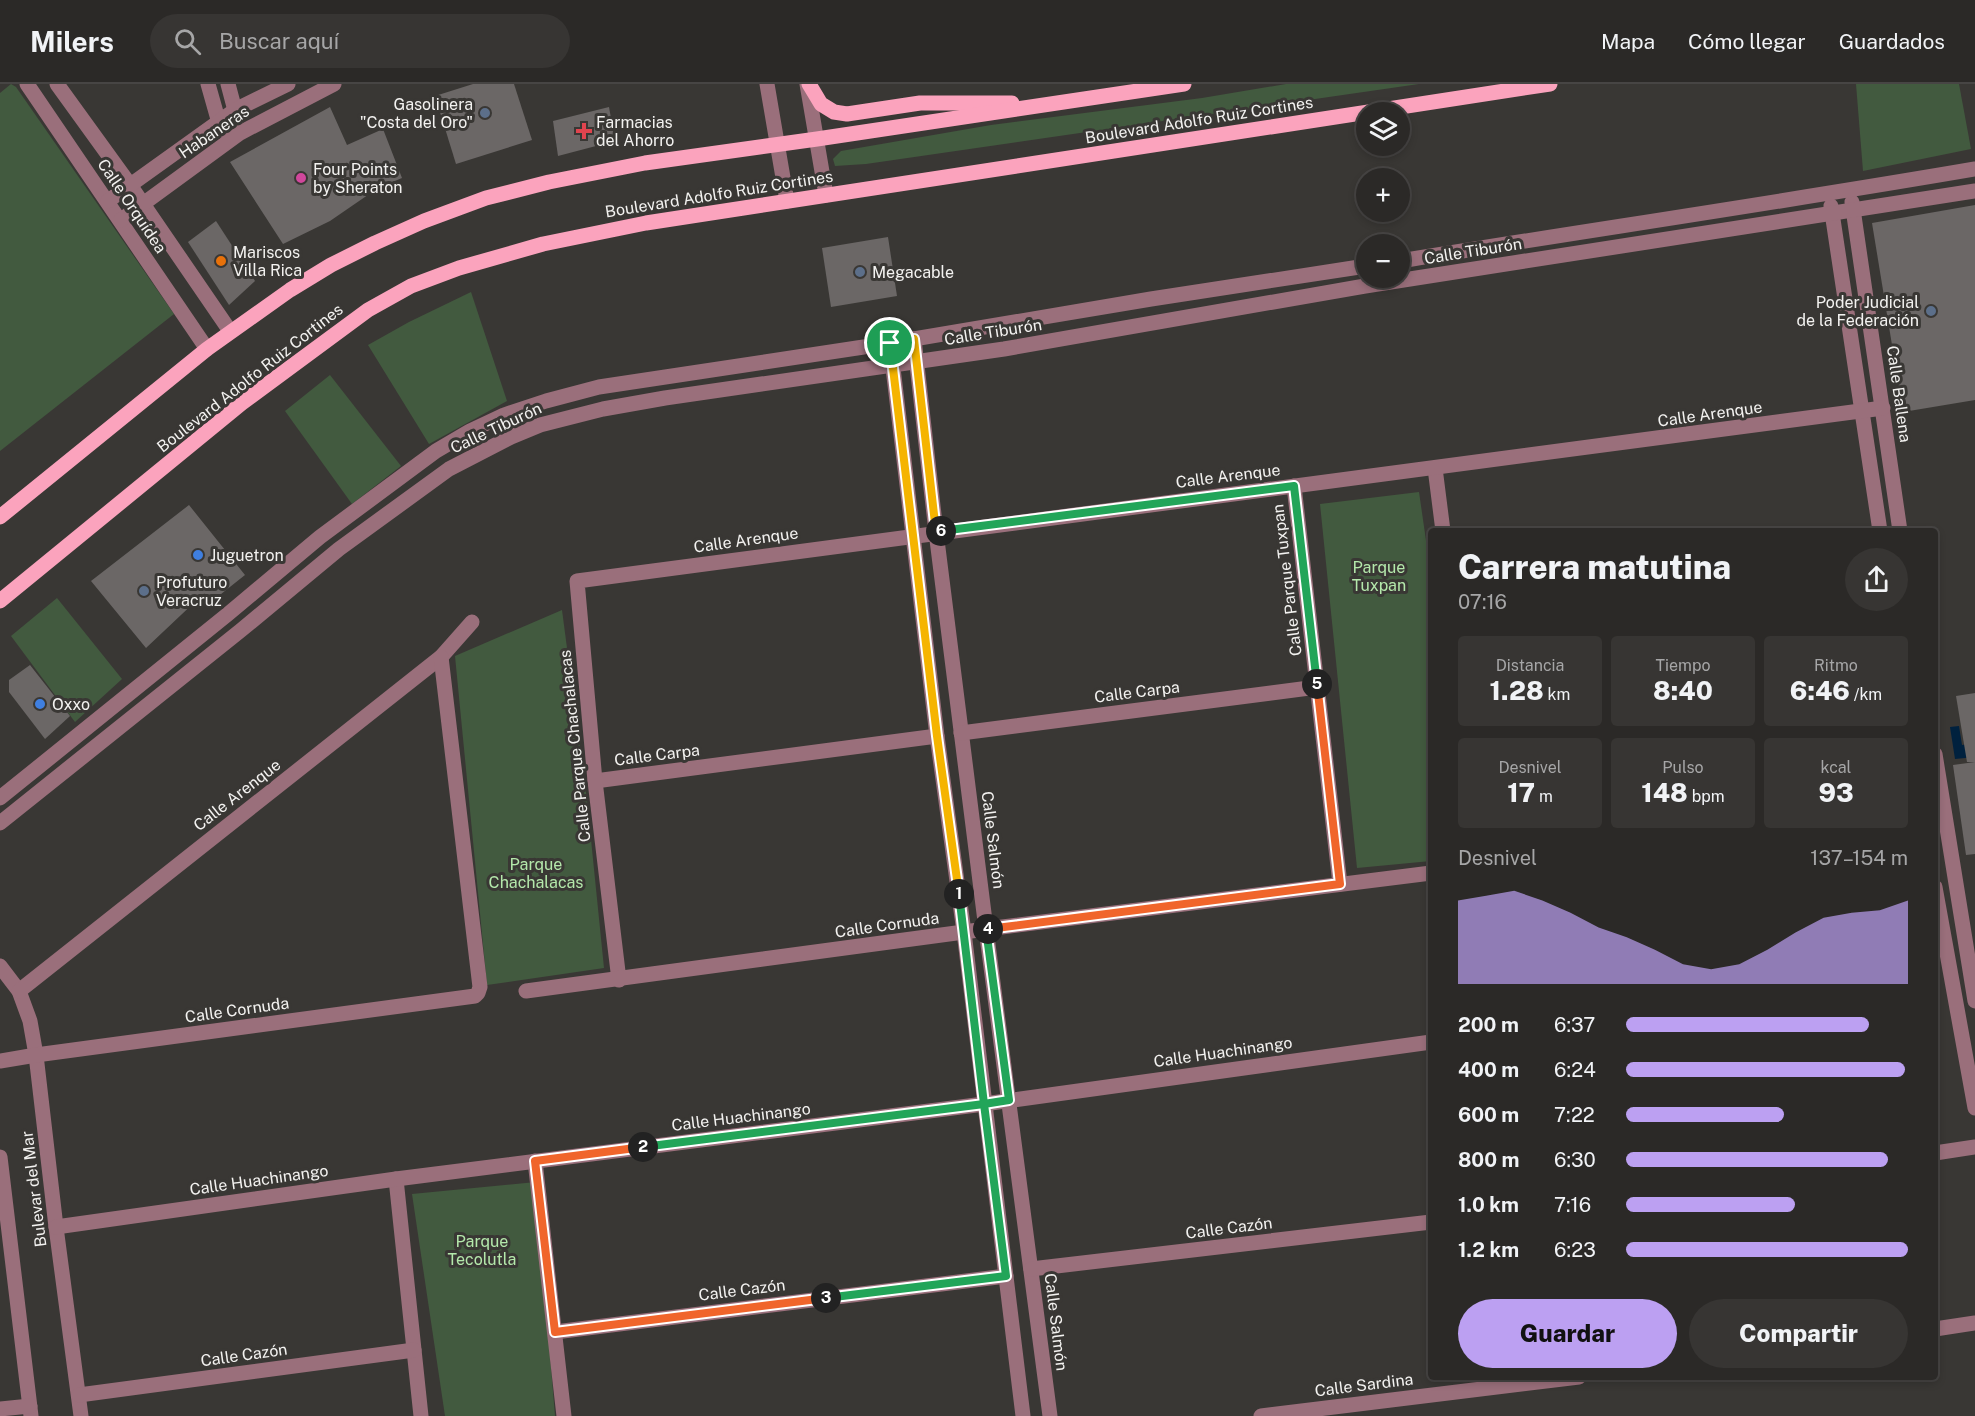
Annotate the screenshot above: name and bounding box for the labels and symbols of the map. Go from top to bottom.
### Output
street label: Boulevard Adolfo Ruiz Cortines [1084,93,1314,147]
place label: Gasolinera "Costa del Oro" [360,95,473,132]
street label: Habaneras [175,102,253,162]
marker: Gasolinera "Costa del Oro" [478,106,492,120]
place label: Farmacias del Ahorro [596,113,674,150]
marker: Farmacias del Ahorro [577,124,591,138]
street label: Calle Orquídea [93,155,171,257]
place label: Four Points by Sheraton [313,160,403,197]
street label: Boulevard Adolfo Ruiz Cortines [604,167,834,221]
marker: Four Points by Sheraton [294,171,308,185]
street label: Calle Tiburón [1423,234,1523,268]
place label: Mariscos Villa Rica [233,243,302,280]
marker: Mariscos Villa Rica [214,254,228,268]
place label: Megacable [872,263,954,282]
marker: Megacable [853,265,867,279]
place label: Poder Judicial de la Federación [1797,293,1919,330]
street label: Boulevard Adolfo Ruiz Cortines [153,300,347,456]
marker: Poder Judicial de la Federación [1924,304,1938,318]
street label: Calle Tiburón [943,315,1043,349]
pin [864,317,915,368]
street label: Calle Ballena [1883,344,1915,444]
street label: Calle Arenque [1657,397,1763,431]
street label: Calle Tiburón [447,399,545,457]
street label: Calle Arenque [1175,460,1281,492]
street label: Calle Parque Tuxpan [1268,503,1306,657]
pin: 6 [926,516,956,546]
street label: Calle Arenque [693,523,799,557]
place label: Juguetron [210,546,284,565]
marker: Juguetron [191,548,205,562]
park label: Parque Tuxpan [1352,558,1406,595]
place label: Profuturo Veracruz [156,573,227,610]
marker: Profuturo Veracruz [137,584,151,598]
street label: Calle Parque Chachalacas [555,649,595,843]
pin: 5 [1302,669,1332,699]
street label: Calle Carpa [1093,677,1181,707]
place label: Oxxo [52,695,90,714]
marker: Oxxo [33,697,47,711]
street label: Calle Carpa [613,740,701,770]
street label: Calle Arenque [190,755,284,835]
street label: Calle Salmón [978,790,1008,890]
park label: Parque Chachalacas [489,855,583,892]
pin: 1 [944,879,974,909]
street label: Calle Cornuda [834,908,940,942]
pin: 4 [973,914,1003,944]
street label: Calle Cornuda [184,993,290,1027]
street label: Calle Huachinango [1152,1033,1294,1071]
street label: Calle Huachinango [670,1099,812,1135]
street label: Bulevar del Mar [17,1130,51,1248]
pin: 2 [628,1132,658,1162]
street label: Calle Huachinango [188,1161,330,1199]
street label: Calle Cazón [1185,1213,1273,1243]
park label: Parque Tecolutla [448,1232,516,1269]
street label: Calle Salmón [1041,1272,1071,1372]
street label: Calle Cazón [698,1275,786,1305]
pin: 3 [811,1283,841,1313]
street label: Calle Cazón [199,1340,289,1370]
street label: Calle Sardina [1314,1370,1414,1400]

